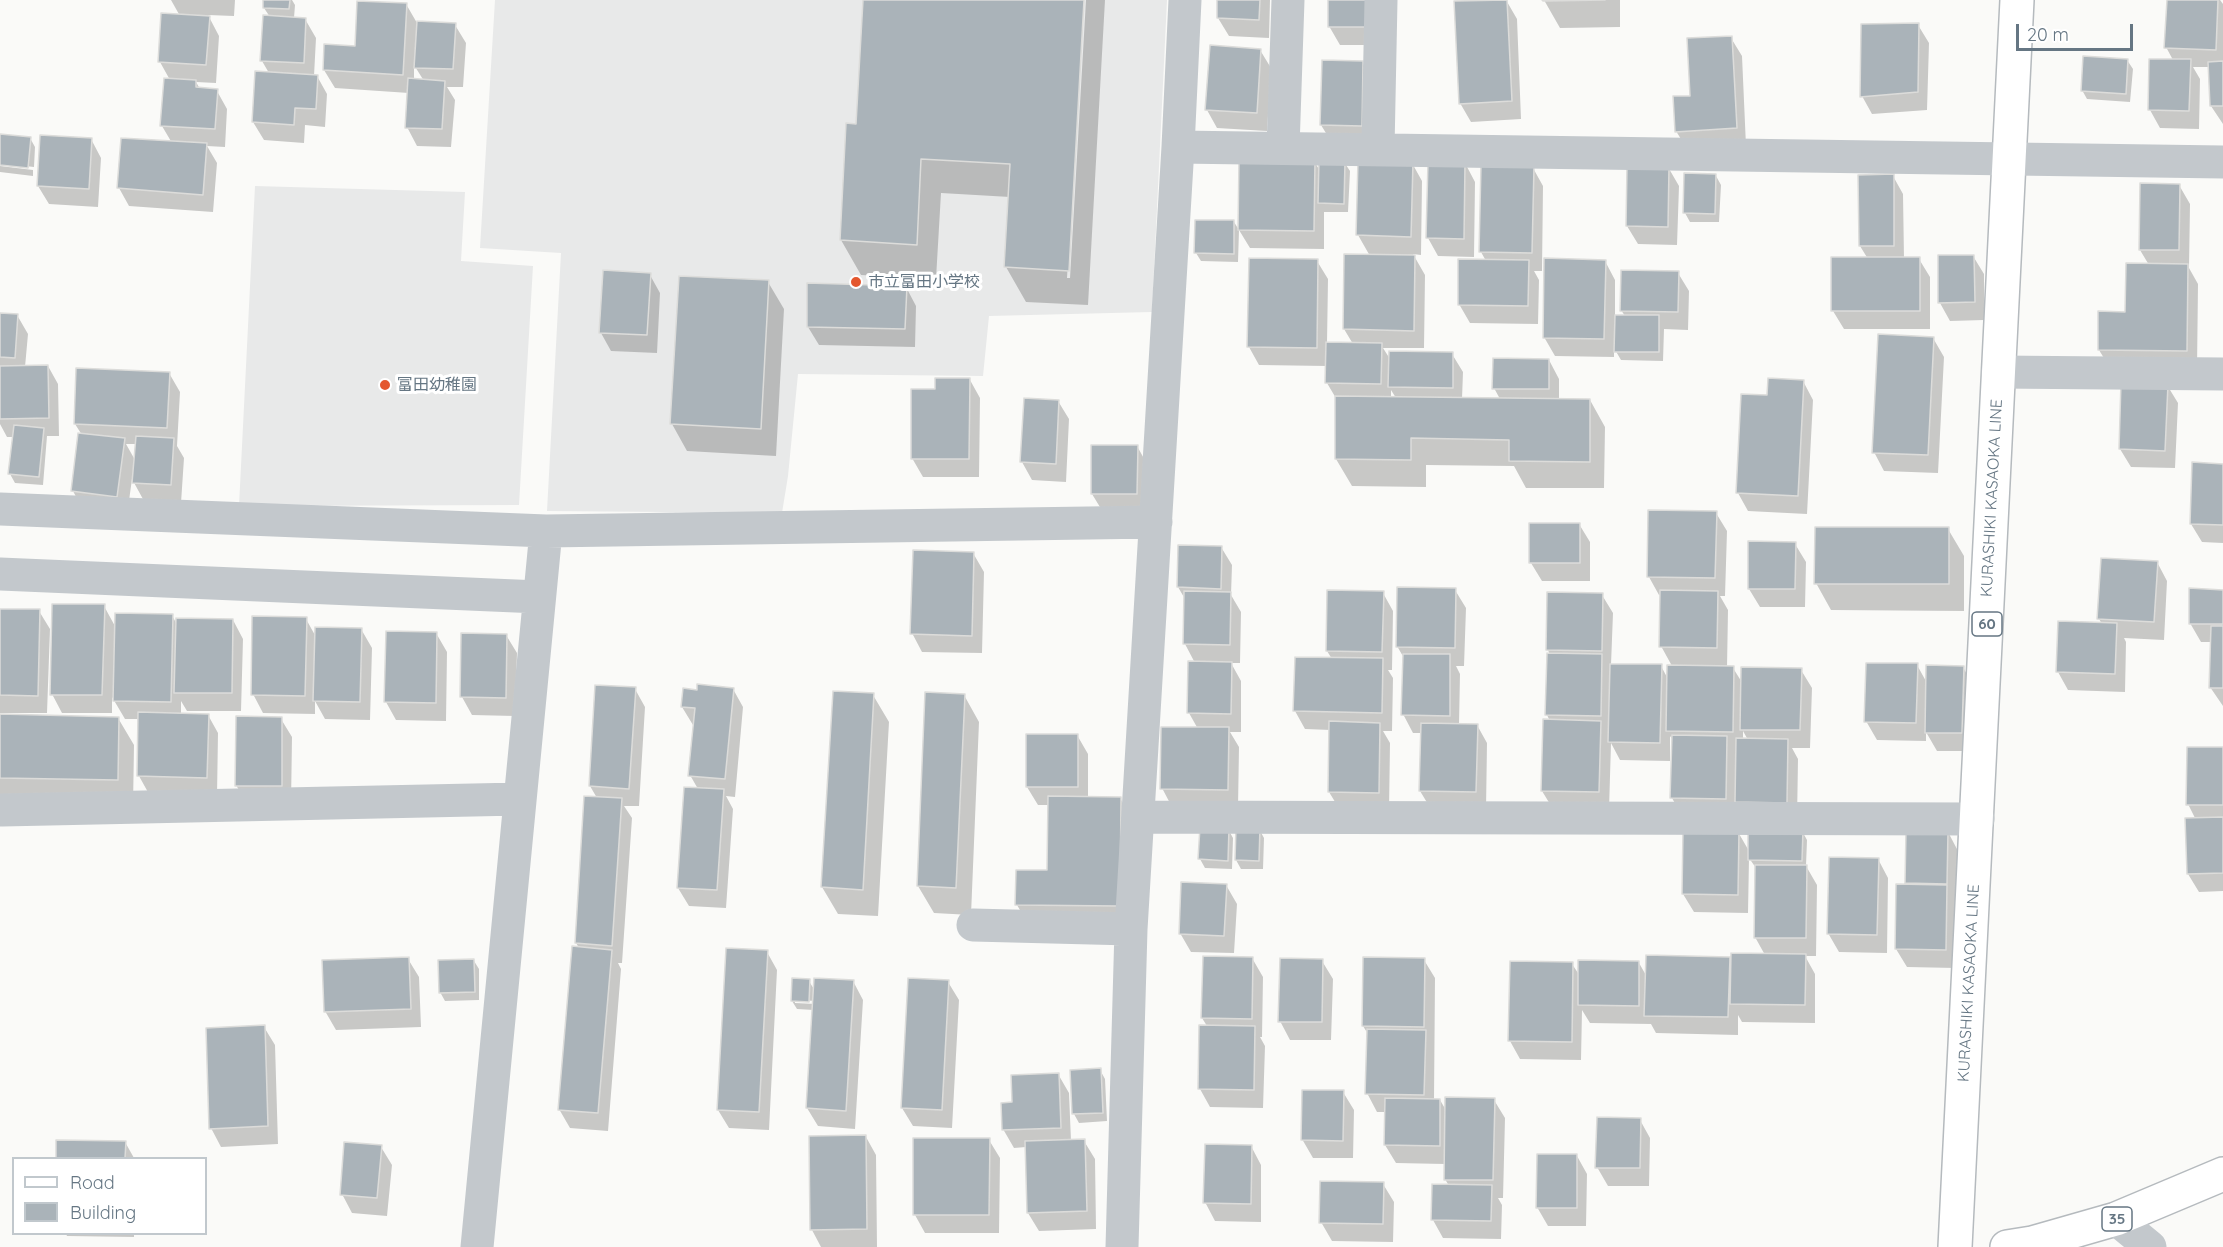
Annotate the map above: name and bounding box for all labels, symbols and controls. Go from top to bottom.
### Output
scale bar [2019,12,2136,50]
text: 20 m [2027,23,2069,46]
place label: 市立富田小学校 [868,272,980,292]
marker: 市立富田小学校 [849,275,863,289]
place label: 富田幼稚園 [397,375,477,395]
marker: 富田幼稚園 [378,378,392,392]
street label: KURASHIKI KASAOKA LINE [1977,399,2007,597]
road number: 60 [1972,612,2002,636]
street label: KURASHIKI KASAOKA LINE [1954,884,1984,1082]
legend [12,1157,207,1235]
text: Road [70,1171,115,1194]
text: Building [70,1201,136,1224]
road number: 35 [2102,1207,2132,1231]

